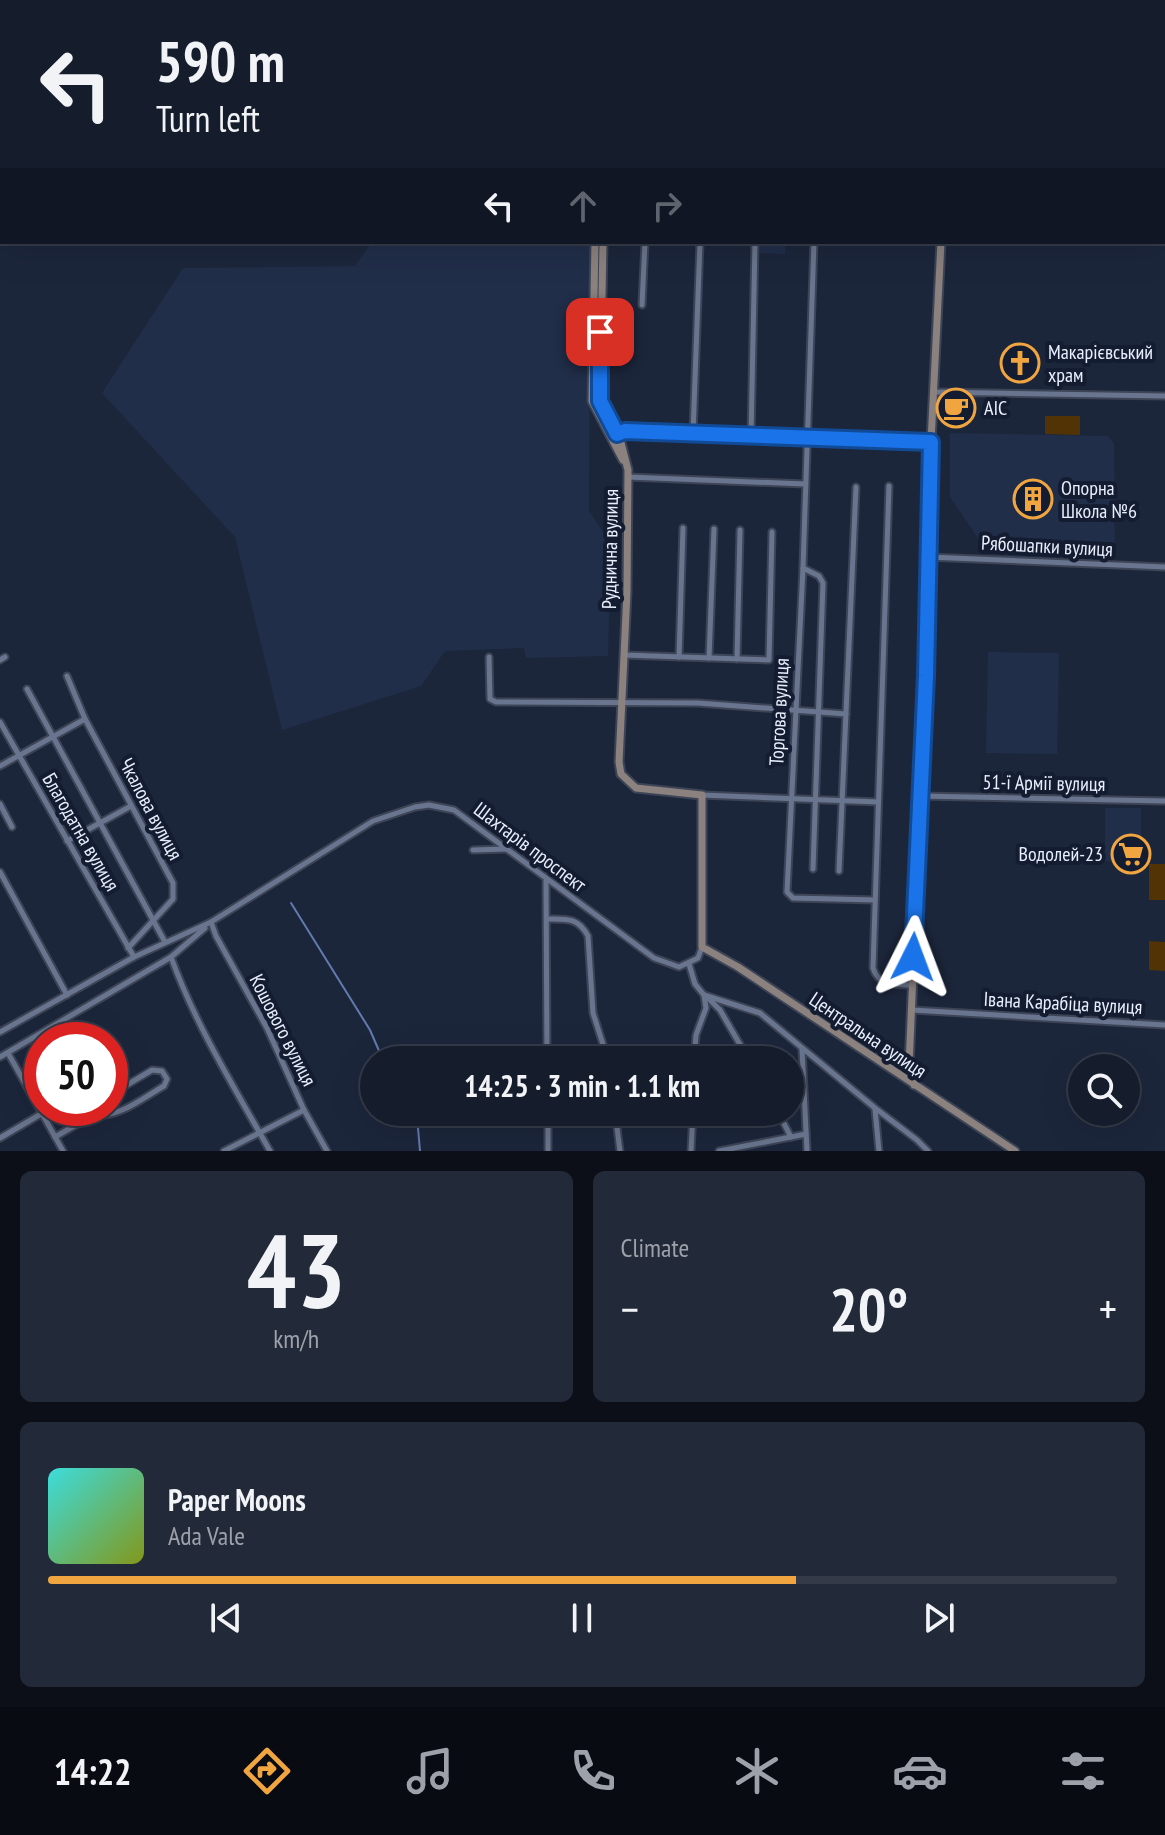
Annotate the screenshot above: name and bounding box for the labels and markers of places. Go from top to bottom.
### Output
pin [566,298,634,366]
place label: Макарієвський храм [1048,339,1153,388]
church icon: Макарієвський храм [999,342,1041,384]
cafe icon: АІС [935,387,977,429]
place label: АІС [984,395,1007,421]
place label: Опорна Школа №6 [1061,475,1137,524]
building icon: Опорна Школа №6 [1012,478,1054,520]
supermarket icon: Водолей-23 [1110,833,1152,875]
place label: Водолей-23 [1019,841,1103,867]

